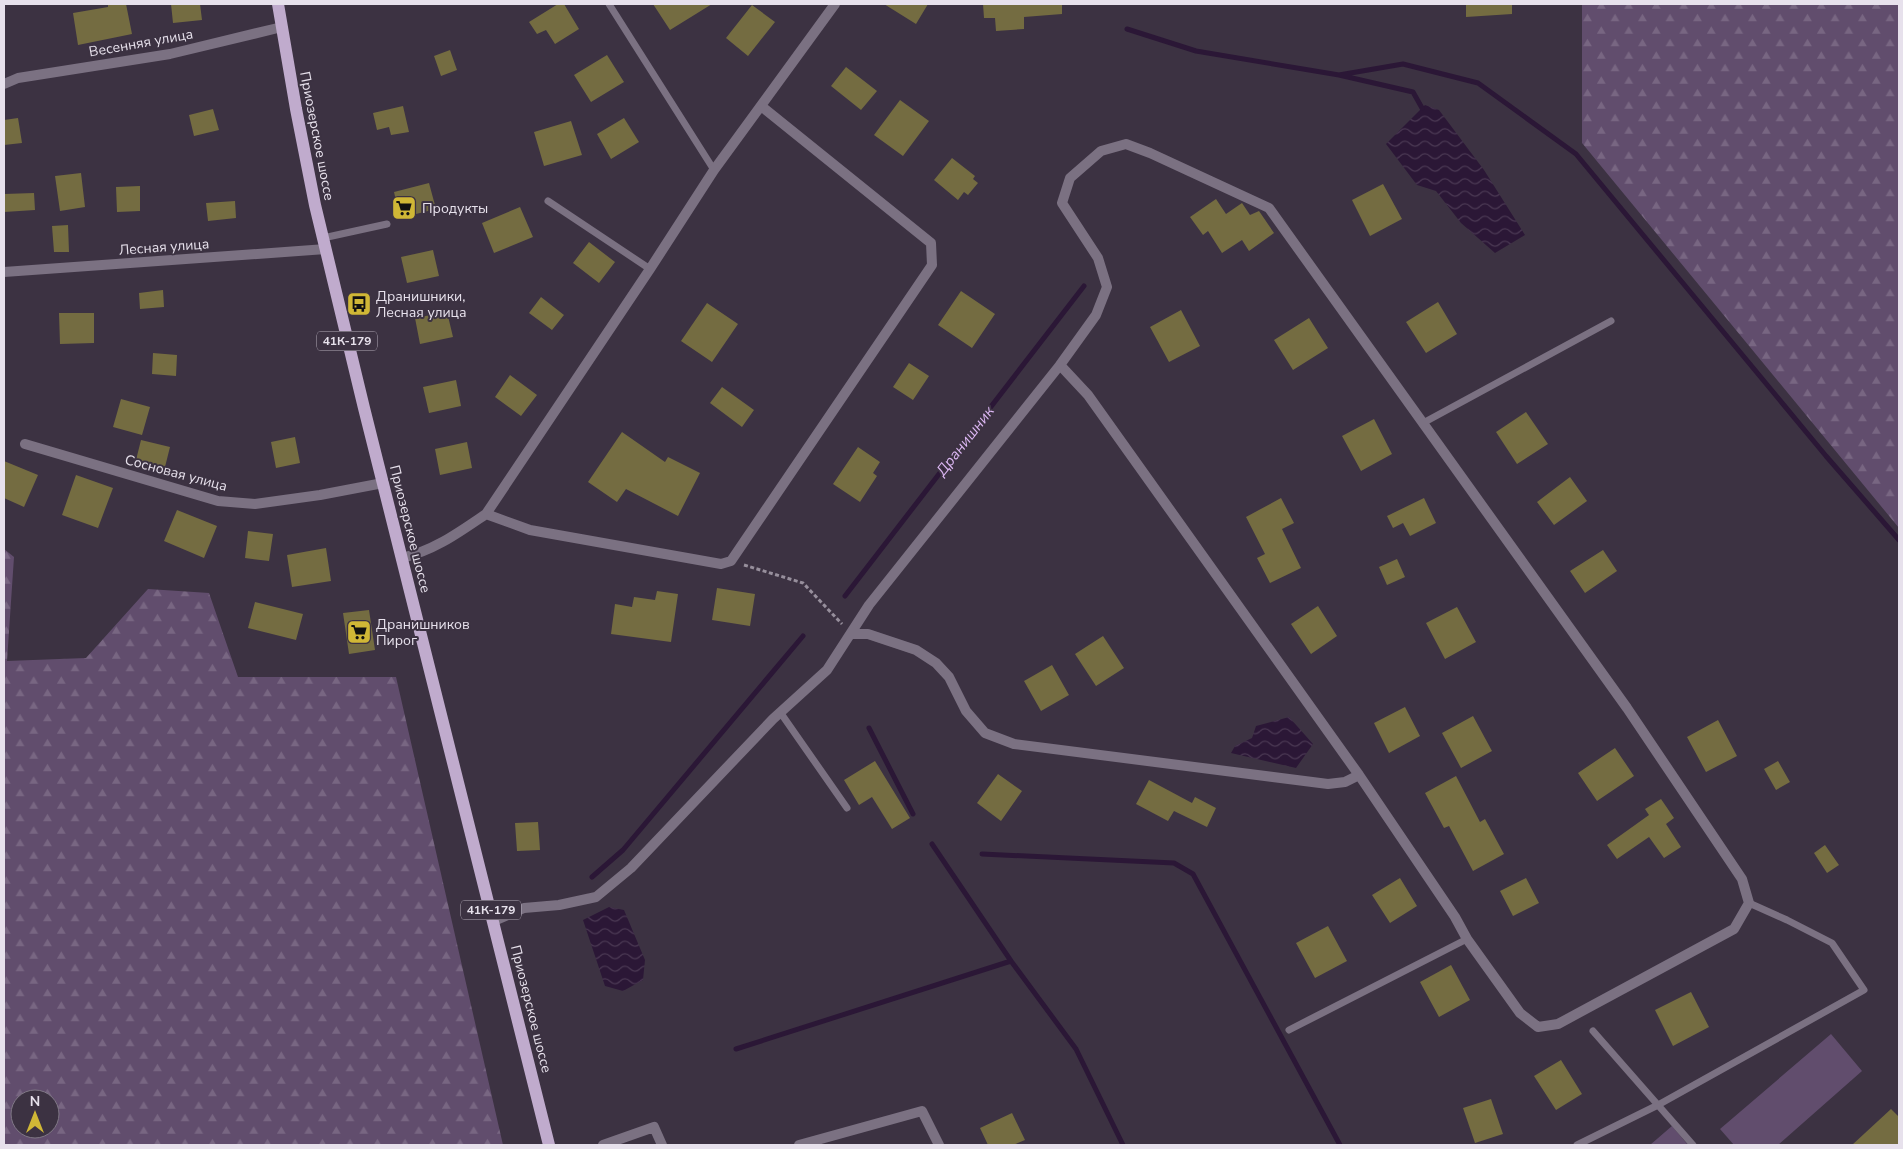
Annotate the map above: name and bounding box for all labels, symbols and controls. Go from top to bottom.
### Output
street label: Весенняя улица [87,24,195,62]
street label: Приозерское шоссе [295,70,339,202]
supermarket icon: Продукты [391,195,417,221]
place label: Продукты [422,199,488,218]
street label: Лесная улица [118,234,210,260]
place label: Дранишники, Лесная улица [376,287,467,322]
bus stop icon: Дранишники, Лесная улица [346,291,372,317]
road number: 41К-179 [317,332,377,351]
water label: Дранишник [931,401,999,481]
street label: Сосновая улица [123,450,229,496]
street label: Приозерское шоссе [385,463,435,595]
place label: Дранишников Пирог [376,615,470,650]
supermarket icon: Дранишников Пирог [346,619,372,645]
road number: 41К-179 [461,900,521,920]
street label: Приозерское шоссе [506,943,556,1075]
north arrow [10,1089,60,1139]
text: N [30,1092,40,1111]

